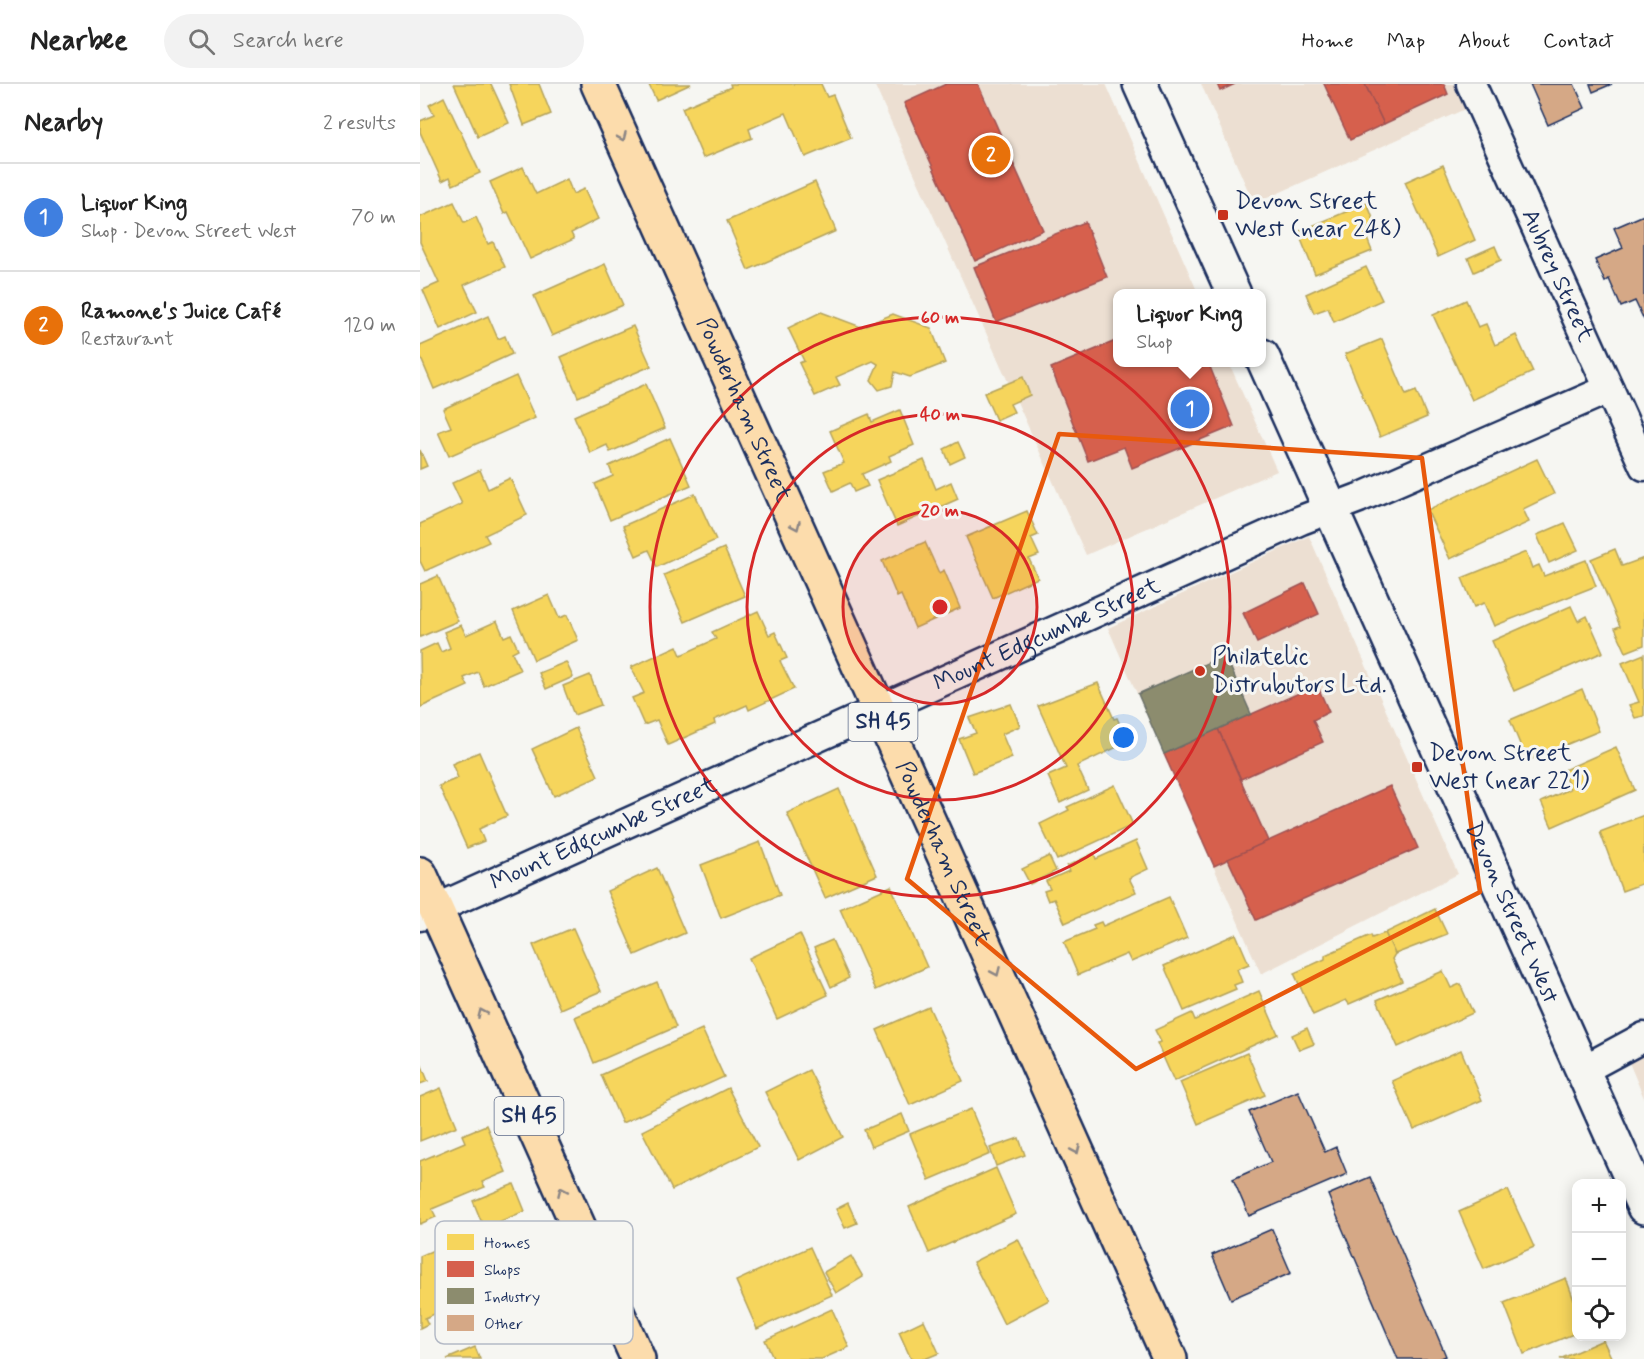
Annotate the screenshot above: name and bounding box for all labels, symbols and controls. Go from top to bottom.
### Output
search box [164,14,584,68]
text: Nearbee [30,23,128,60]
icon: search [185,25,218,58]
text: Search here [233,27,344,55]
text: Home [1302,27,1354,55]
text: Map [1387,27,1425,55]
text: About [1458,27,1510,55]
text: Contact [1543,27,1614,55]
text: Nearby [24,106,103,140]
text: 2 results [323,110,396,137]
one-way arrow [614,131,626,142]
pin: 2 [972,132,1010,178]
place label: Devon Street West (near 248) [1235,186,1401,245]
text: Liquor King [81,190,187,218]
text: 1 [39,204,48,231]
text: 70 m [351,204,396,231]
street label: Aubrey Street [1514,204,1601,347]
marker: Devon Street West (near 248) [1216,208,1230,222]
text: Shop · Devon Street West [81,218,296,245]
popup [1113,289,1266,367]
text: Ramone's Juice Café [81,298,281,326]
text: Liquor King [1136,301,1243,329]
text: 60 m [921,306,959,330]
text: 2 [39,312,48,339]
text: 120 m [343,312,396,339]
street label: Powderham Street [689,313,799,507]
text: Restaurant [81,326,174,353]
text: Shop [1136,329,1173,356]
pin: 1 [1170,386,1210,432]
text: 40 m [920,403,960,427]
text: 20 m [921,499,959,523]
one-way arrow [788,520,800,531]
street label: Mount Edgcumbe Street [928,570,1165,699]
centre of rings [930,597,950,617]
place label: Philatelic Distrubutors Ltd. [1212,642,1387,701]
marker: Philatelic Distrubutors Ltd. [1193,664,1207,678]
road number: SH 45 [848,703,918,741]
your location [1109,723,1138,752]
place label: Devon Street West (near 221) [1429,738,1590,797]
street label: Powderham Street [888,756,998,950]
marker: Devon Street West (near 221) [1410,760,1424,774]
street label: Mount Edgcumbe Street [485,769,721,898]
street label: Devon Street West [1458,817,1566,1009]
one-way arrow [989,966,1001,977]
one-way arrow [478,1008,490,1019]
road number: SH 45 [494,1097,564,1135]
one-way arrow [1069,1144,1081,1155]
map controls [1572,1179,1626,1341]
button: + [1572,1179,1626,1233]
one-way arrow [558,1186,570,1197]
legend [435,1221,633,1344]
text: Homes [484,1233,530,1254]
button: − [1572,1233,1626,1287]
text: Shops [484,1260,521,1281]
text: Industry [484,1287,540,1308]
button: locate [1572,1287,1626,1341]
text: Other [484,1314,523,1335]

